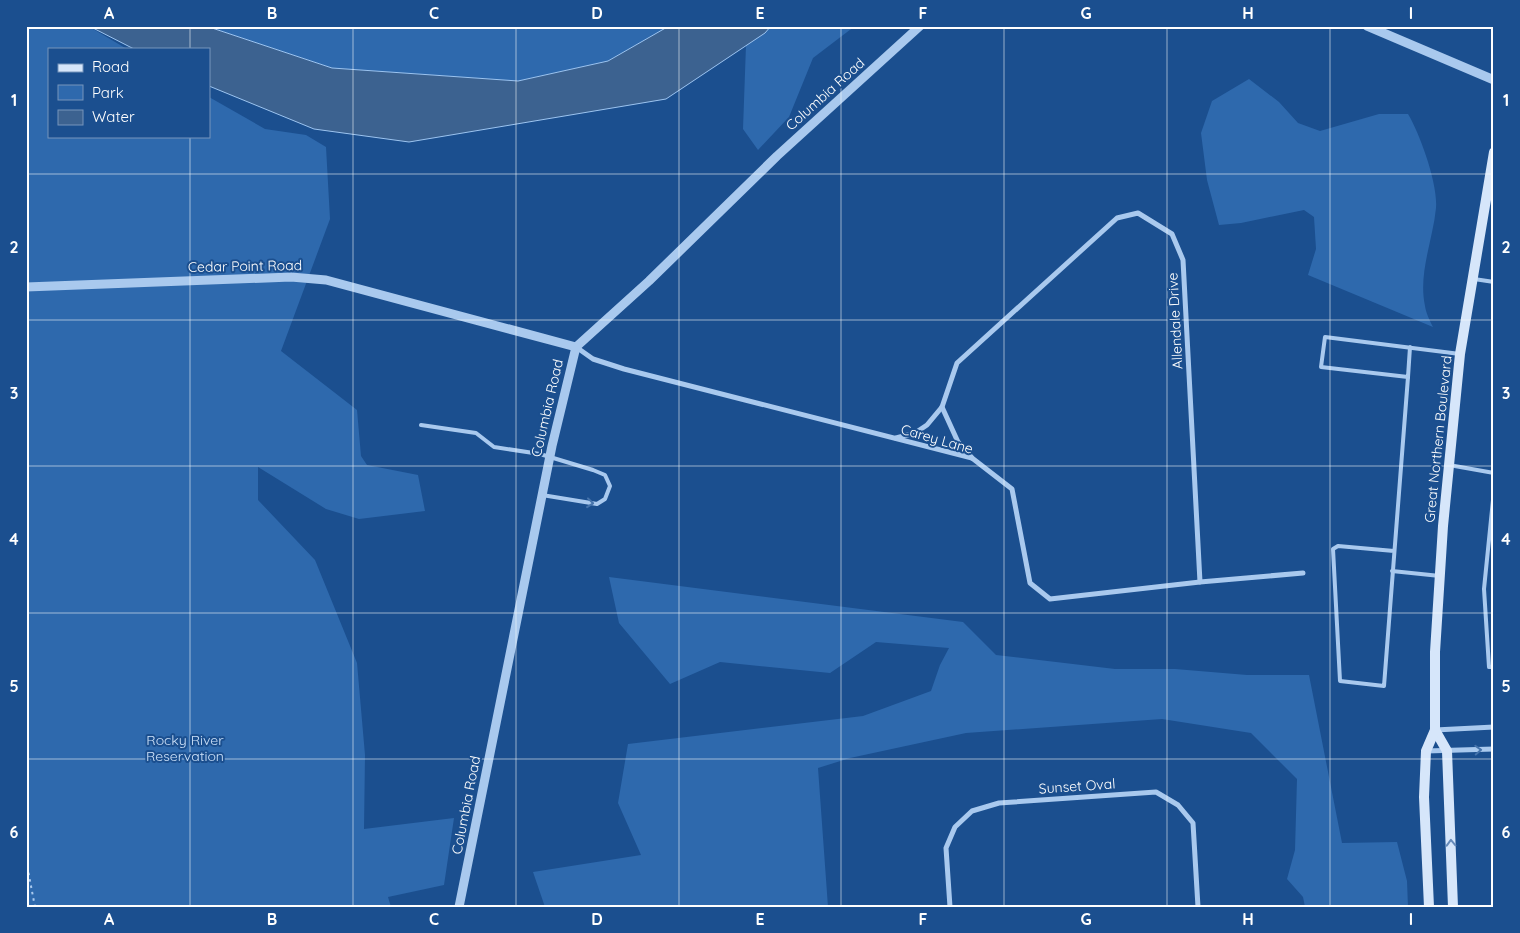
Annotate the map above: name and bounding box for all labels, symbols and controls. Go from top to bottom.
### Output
text: A [104,3,115,23]
text: B [267,3,277,23]
text: C [429,3,439,23]
text: D [591,3,603,23]
text: E [755,3,765,23]
text: F [919,3,928,23]
text: G [1080,3,1092,23]
text: H [1242,3,1254,23]
text: I [1409,3,1413,23]
legend [48,48,210,138]
street label: Columbia Road [782,54,868,134]
text: Road [92,57,129,76]
text: Park [92,83,124,102]
text: 1 [11,90,17,110]
text: 1 [1503,90,1509,110]
text: Water [92,107,135,126]
text: 2 [9,237,19,257]
text: 2 [1501,237,1511,257]
street label: Cedar Point Road [188,256,302,276]
street label: Allendale Drive [1163,272,1187,370]
street label: Great Northern Boulevard [1420,355,1456,523]
street label: Columbia Road [527,357,567,459]
text: 3 [10,383,18,403]
text: 3 [1502,383,1510,403]
street label: Carey Lane [899,420,975,458]
one-way arrow [586,497,594,508]
text: 4 [9,529,19,549]
text: 4 [1501,529,1511,549]
text: 5 [9,676,19,696]
text: 5 [1501,676,1511,696]
park label: Rocky River Reservation [146,731,224,765]
one-way arrow [1474,744,1482,755]
street label: Columbia Road [448,754,484,856]
street label: Sunset Oval [1038,774,1116,798]
text: 6 [10,822,19,842]
text: 6 [1502,822,1511,842]
one-way arrow [1445,839,1456,847]
text: A [104,909,115,929]
text: B [267,909,277,929]
text: C [429,909,439,929]
text: D [591,909,603,929]
text: E [755,909,765,929]
text: F [919,909,928,929]
text: G [1080,909,1092,929]
text: H [1242,909,1254,929]
text: I [1409,909,1413,929]

